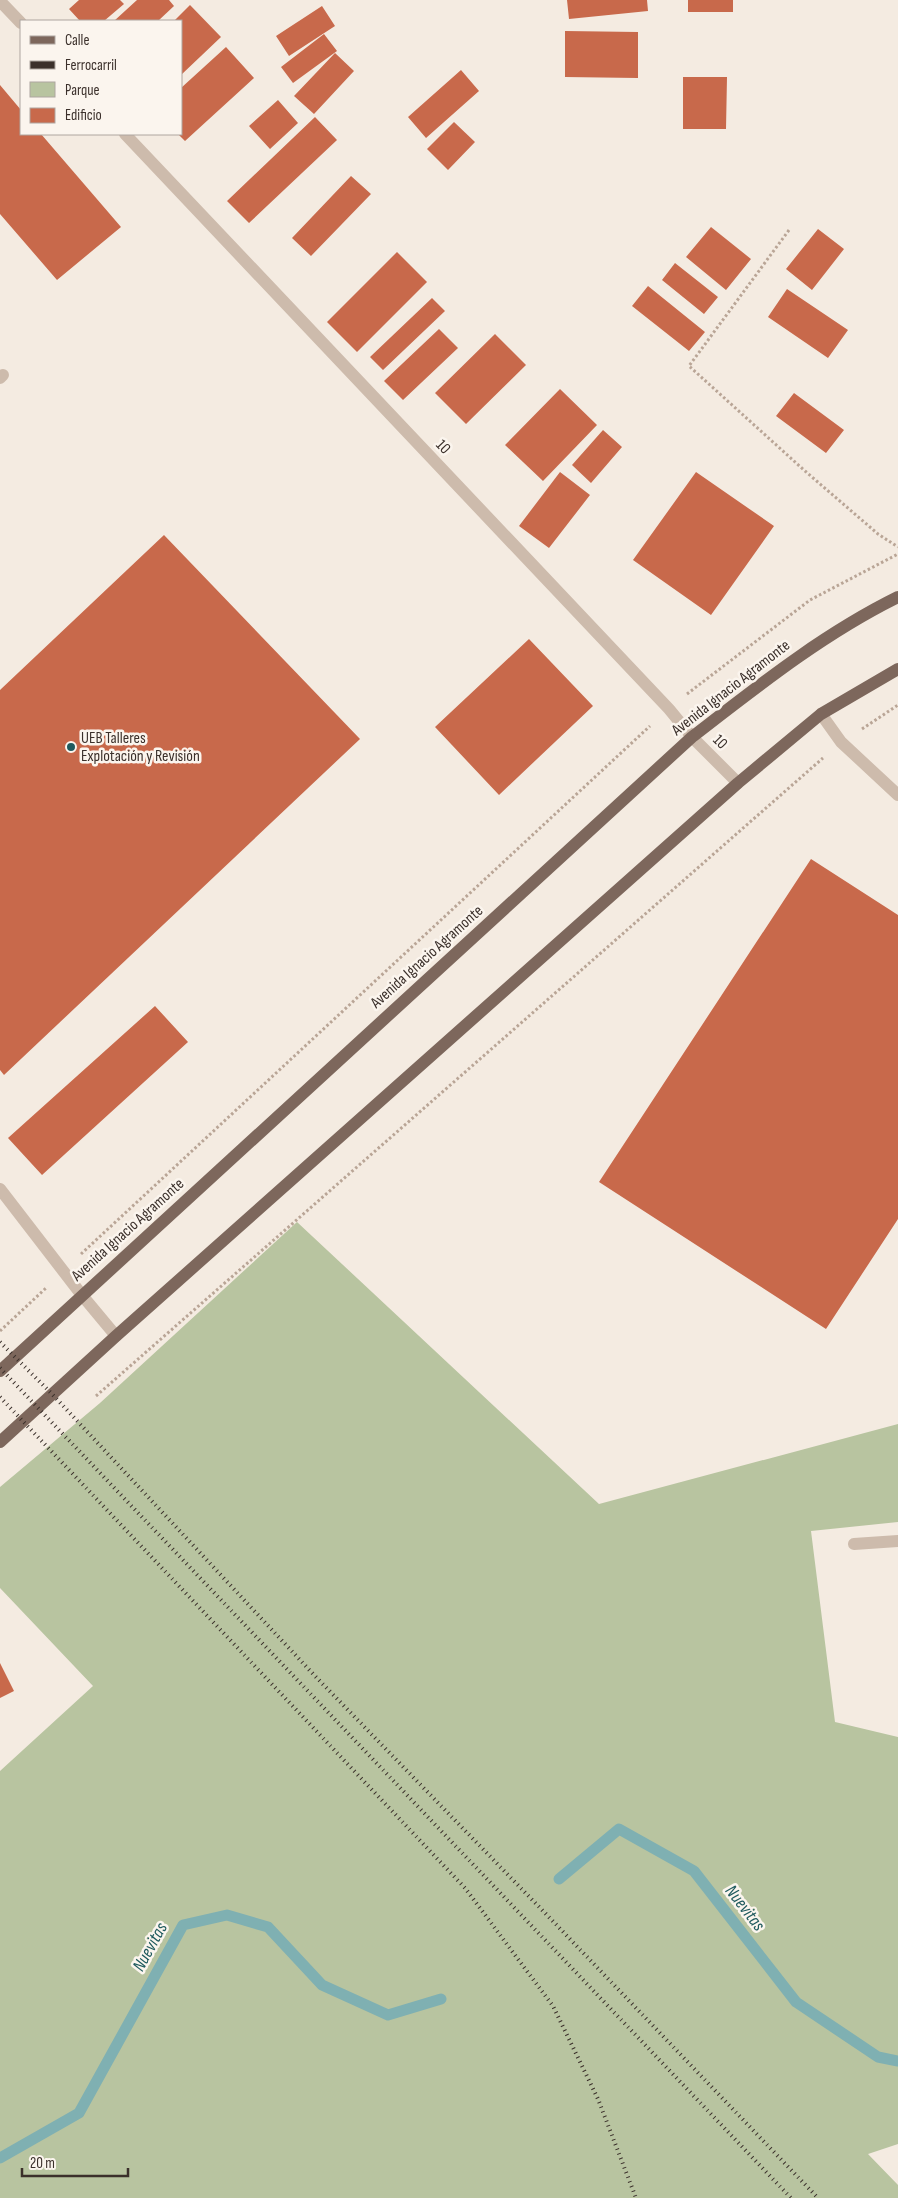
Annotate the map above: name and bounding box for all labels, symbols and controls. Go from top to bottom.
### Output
legend [20,20,182,135]
text: Calle [65,31,89,50]
text: Ferrocarril [65,56,117,75]
text: Parque [65,81,100,100]
text: Edificio [65,106,102,125]
street label: 10 [432,436,454,458]
street label: Avenida Ignacio Agramonte [667,636,794,741]
place label: UEB Talleres Explotación y Revisión [81,729,200,766]
street label: 10 [709,731,731,753]
marker: UEB Talleres Explotación y Revisión [65,741,77,753]
street label: Avenida Ignacio Agramonte [366,902,487,1013]
street label: Avenida Ignacio Agramonte [67,1175,188,1286]
water label: Nuevitas [721,1881,770,1936]
water label: Nuevitas [128,1918,172,1975]
scale bar [22,2146,129,2178]
text: 20 m [30,2154,55,2173]

